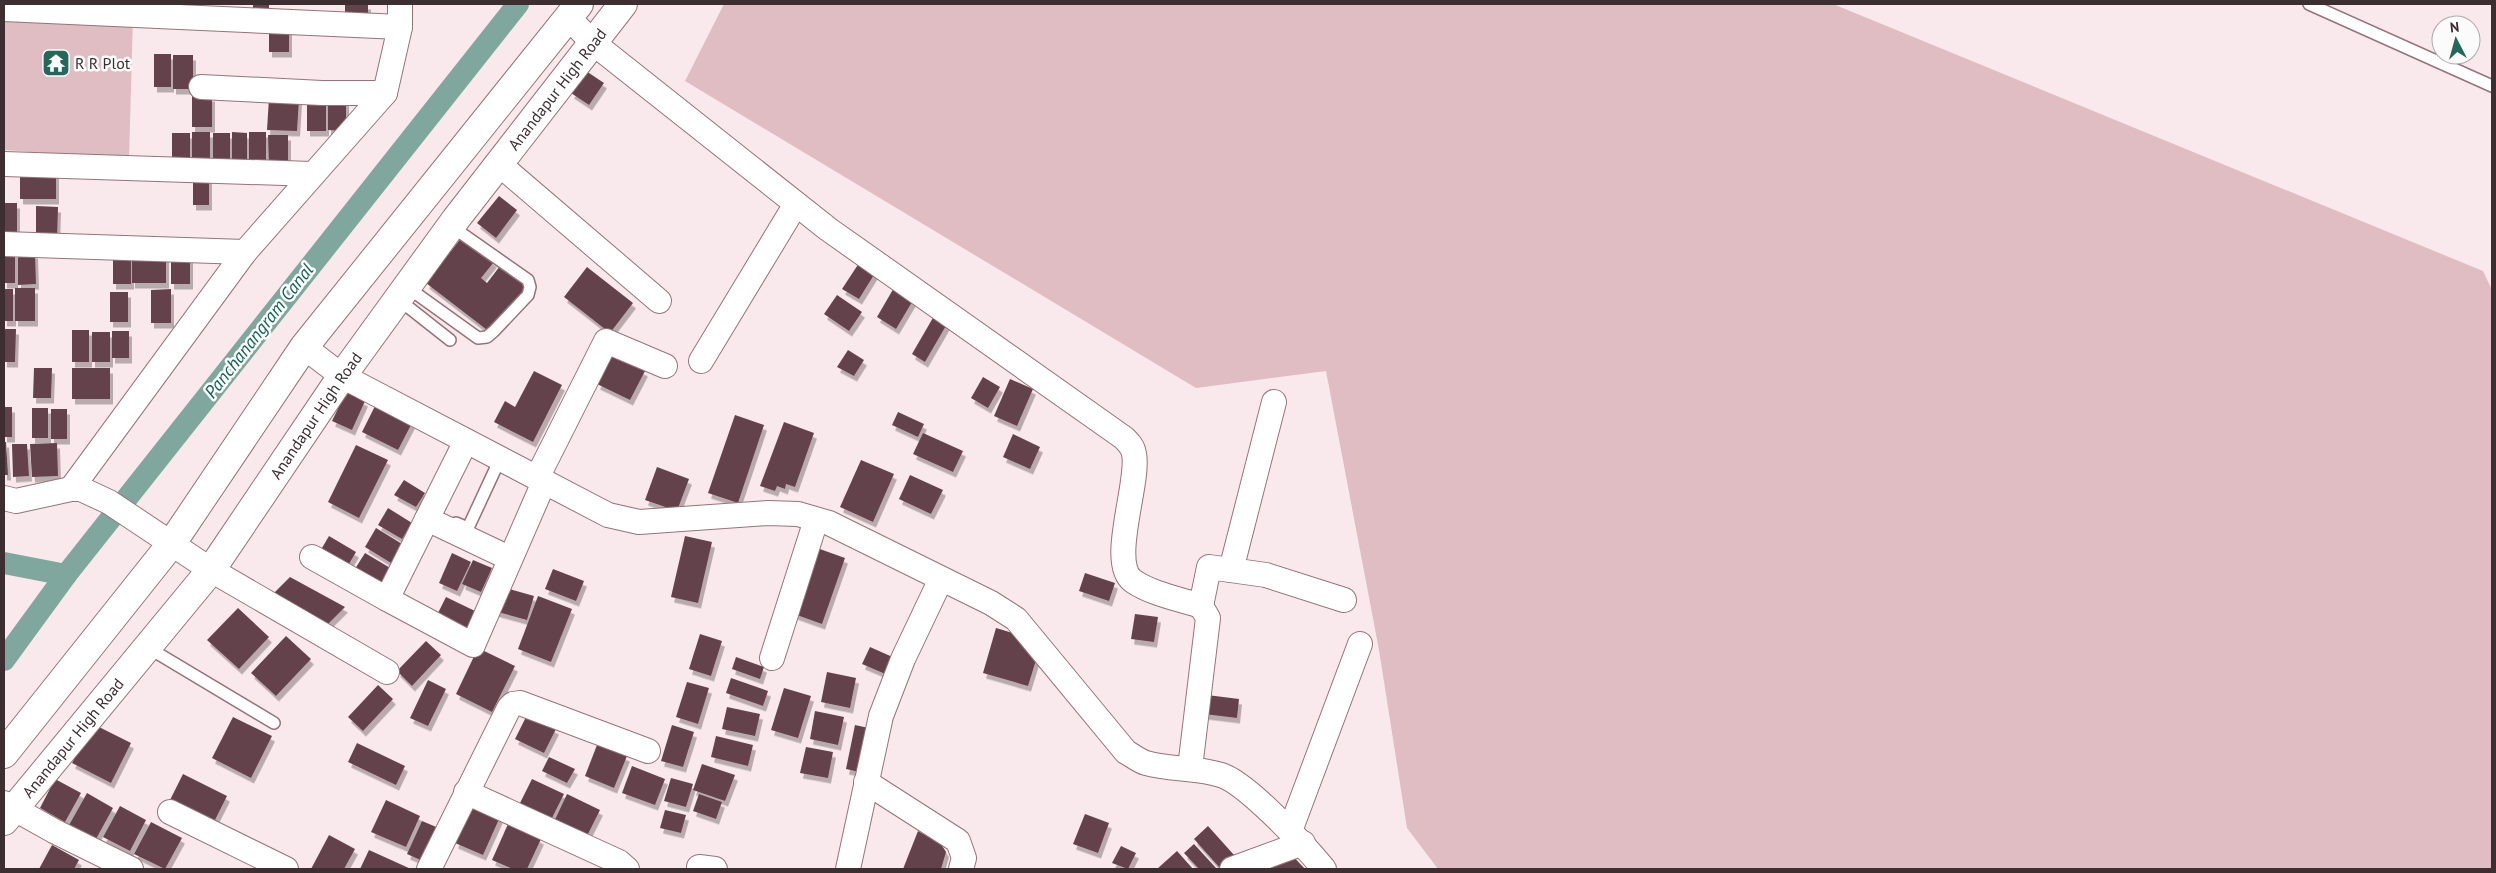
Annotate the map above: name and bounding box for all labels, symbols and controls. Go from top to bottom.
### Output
north arrow [2431,15,2481,65]
text: N [2449,18,2460,37]
street label: Anandapur High Road [503,24,611,154]
temple icon: R R Plot [41,48,71,78]
place label: R R Plot [75,53,131,73]
water label: Panchanangram Canal [199,259,318,402]
street label: Anandapur High Road [265,348,366,483]
street label: Anandapur High Road [18,674,128,802]

